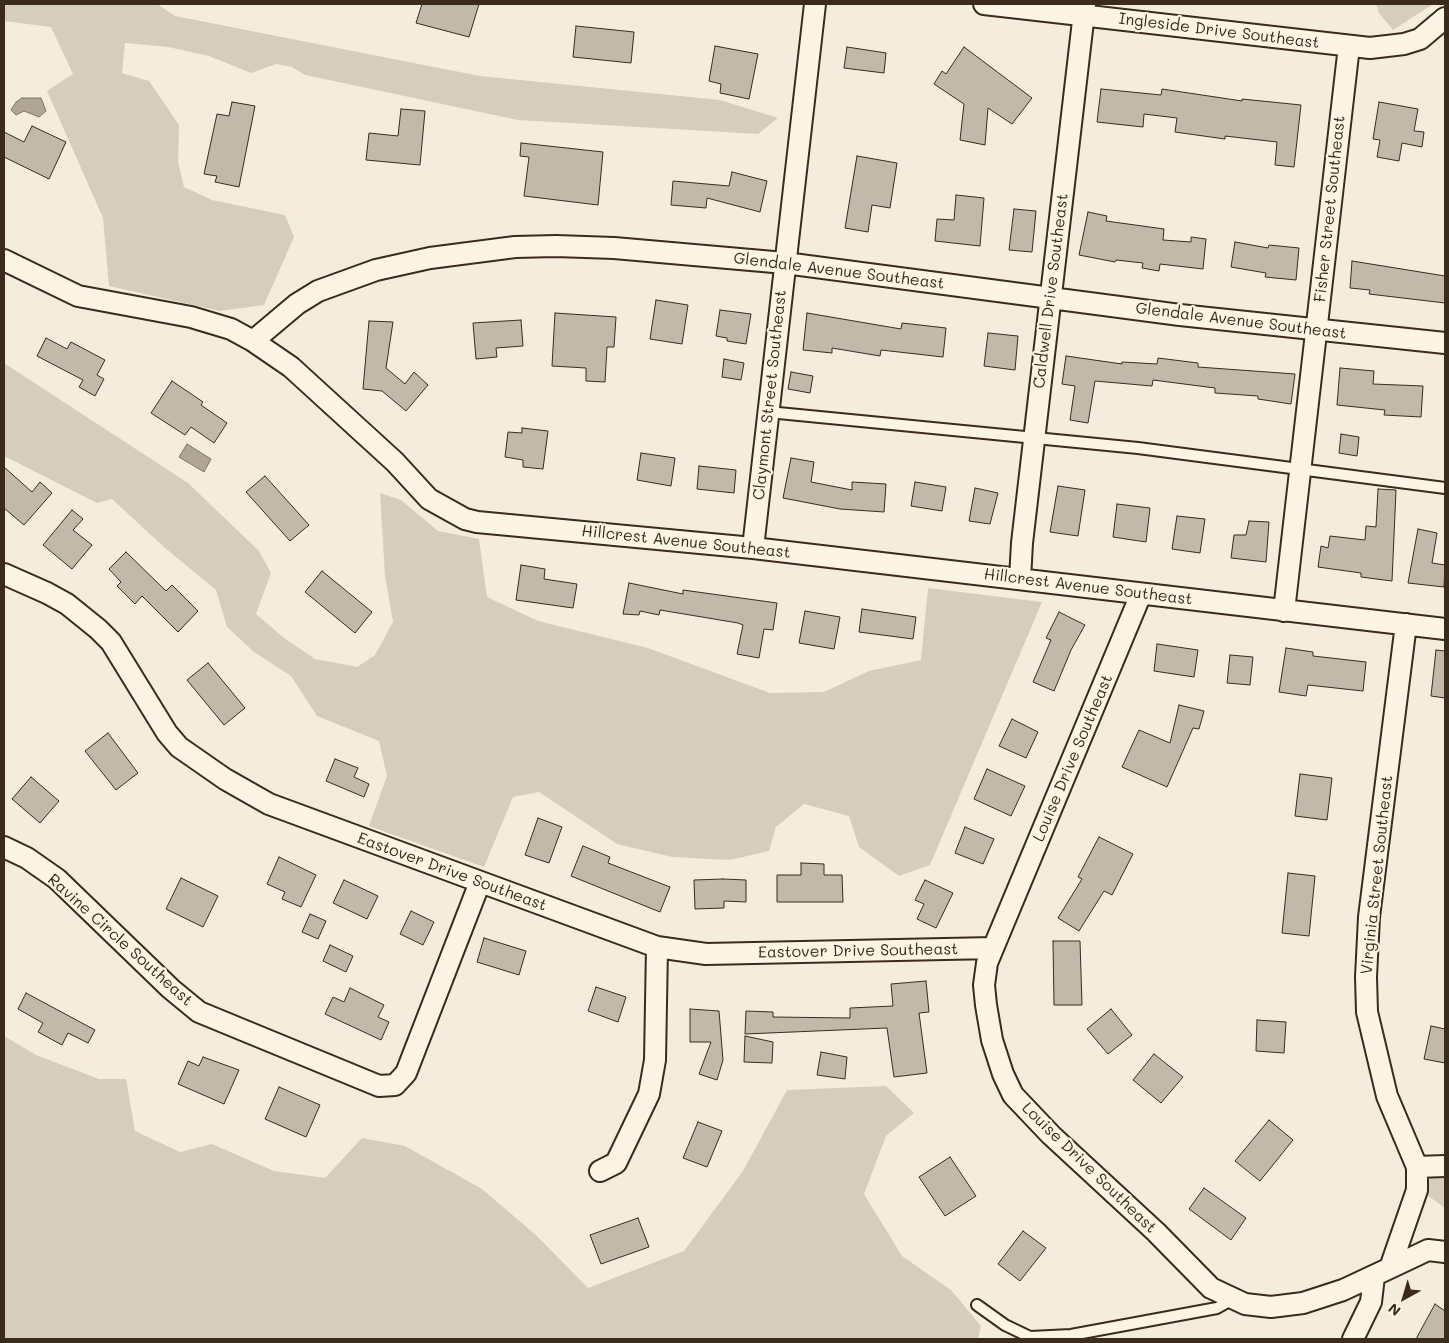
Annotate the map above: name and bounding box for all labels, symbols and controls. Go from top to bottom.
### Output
street label: Ingleside Drive Southeast [1117,9,1321,53]
street label: Fisher Street Southeast [1311,115,1349,303]
street label: Caldwell Drive Southeast [1030,192,1072,390]
street label: Glendale Avenue Southeast [732,249,946,293]
street label: Claymont Street Southeast [749,289,791,501]
street label: Glendale Avenue Southeast [1134,299,1348,343]
street label: Hillcrest Avenue Southeast [581,521,791,563]
street label: Hillcrest Avenue Southeast [983,565,1193,609]
street label: Louise Drive Southeast [1029,672,1117,844]
street label: Virginia Street Southeast [1357,774,1397,976]
street label: Eastover Drive Southeast [355,829,549,915]
street label: Ravine Circle Southeast [44,870,196,1010]
street label: Eastover Drive Southeast [758,940,958,962]
street label: Louise Drive Southeast [1018,1099,1160,1237]
north arrow [1379,1273,1429,1323]
text: N [1384,1299,1404,1321]

